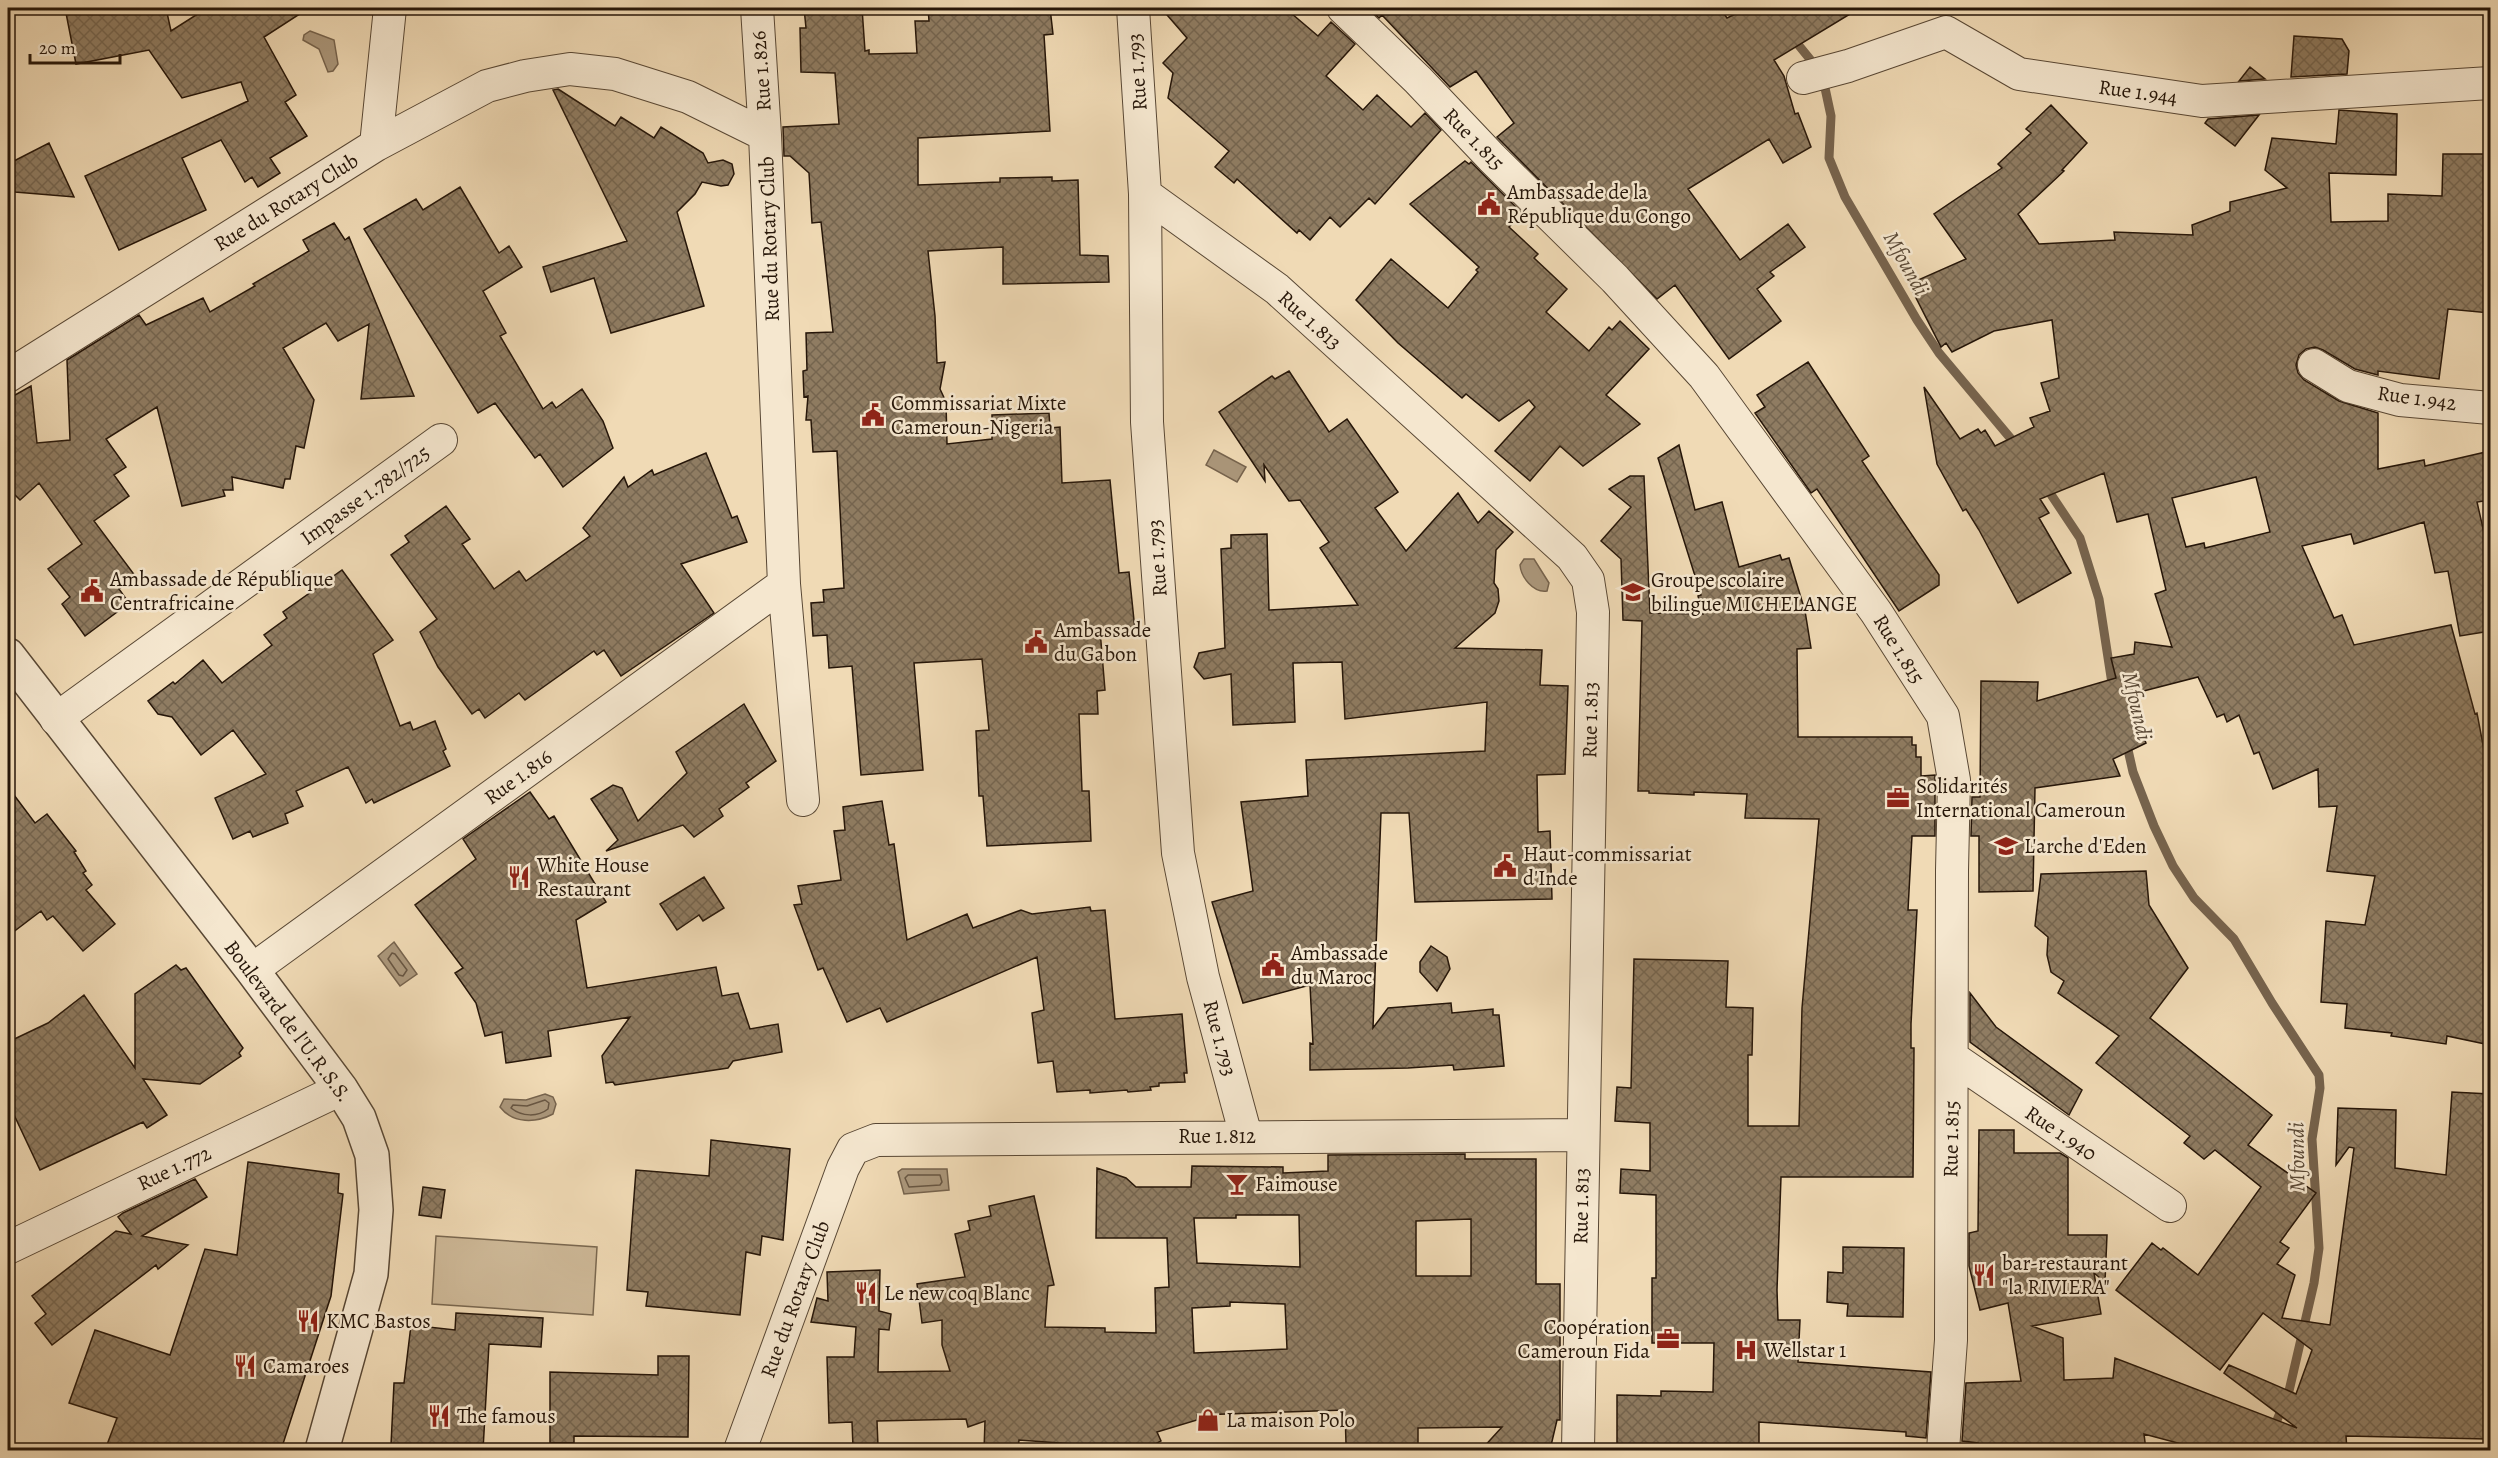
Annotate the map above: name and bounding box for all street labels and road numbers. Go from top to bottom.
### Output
street label: Rue 1.826 [744,30,778,112]
street label: Rue 1.793 [1120,32,1154,112]
street label: Rue 1.944 [2097,73,2179,111]
street label: Rue 1.815 [1437,102,1511,176]
street label: Rue du Rotary Club [208,146,364,258]
street label: Rue du Rotary Club [752,156,786,322]
street label: Rue 1.813 [1272,284,1348,356]
street label: Rue 1.942 [2376,379,2458,417]
street label: Impasse 1.782/725 [295,439,435,551]
street label: Rue 1.793 [1140,518,1174,598]
street label: Rue 1.815 [1867,609,1931,689]
street label: Rue 1.813 [1575,681,1605,759]
street label: Rue 1.816 [478,743,558,811]
street label: Boulevard de l'U.R.S.S. [218,934,358,1108]
street label: Rue 1.793 [1196,997,1244,1079]
street label: Rue 1.940 [2020,1099,2102,1167]
street label: Rue 1.815 [1936,1100,1966,1178]
street label: Rue 1.812 [1178,1122,1256,1150]
street label: Rue 1.772 [133,1139,215,1197]
street label: Rue 1.813 [1566,1167,1596,1245]
street label: Rue du Rotary Club [754,1216,836,1382]

